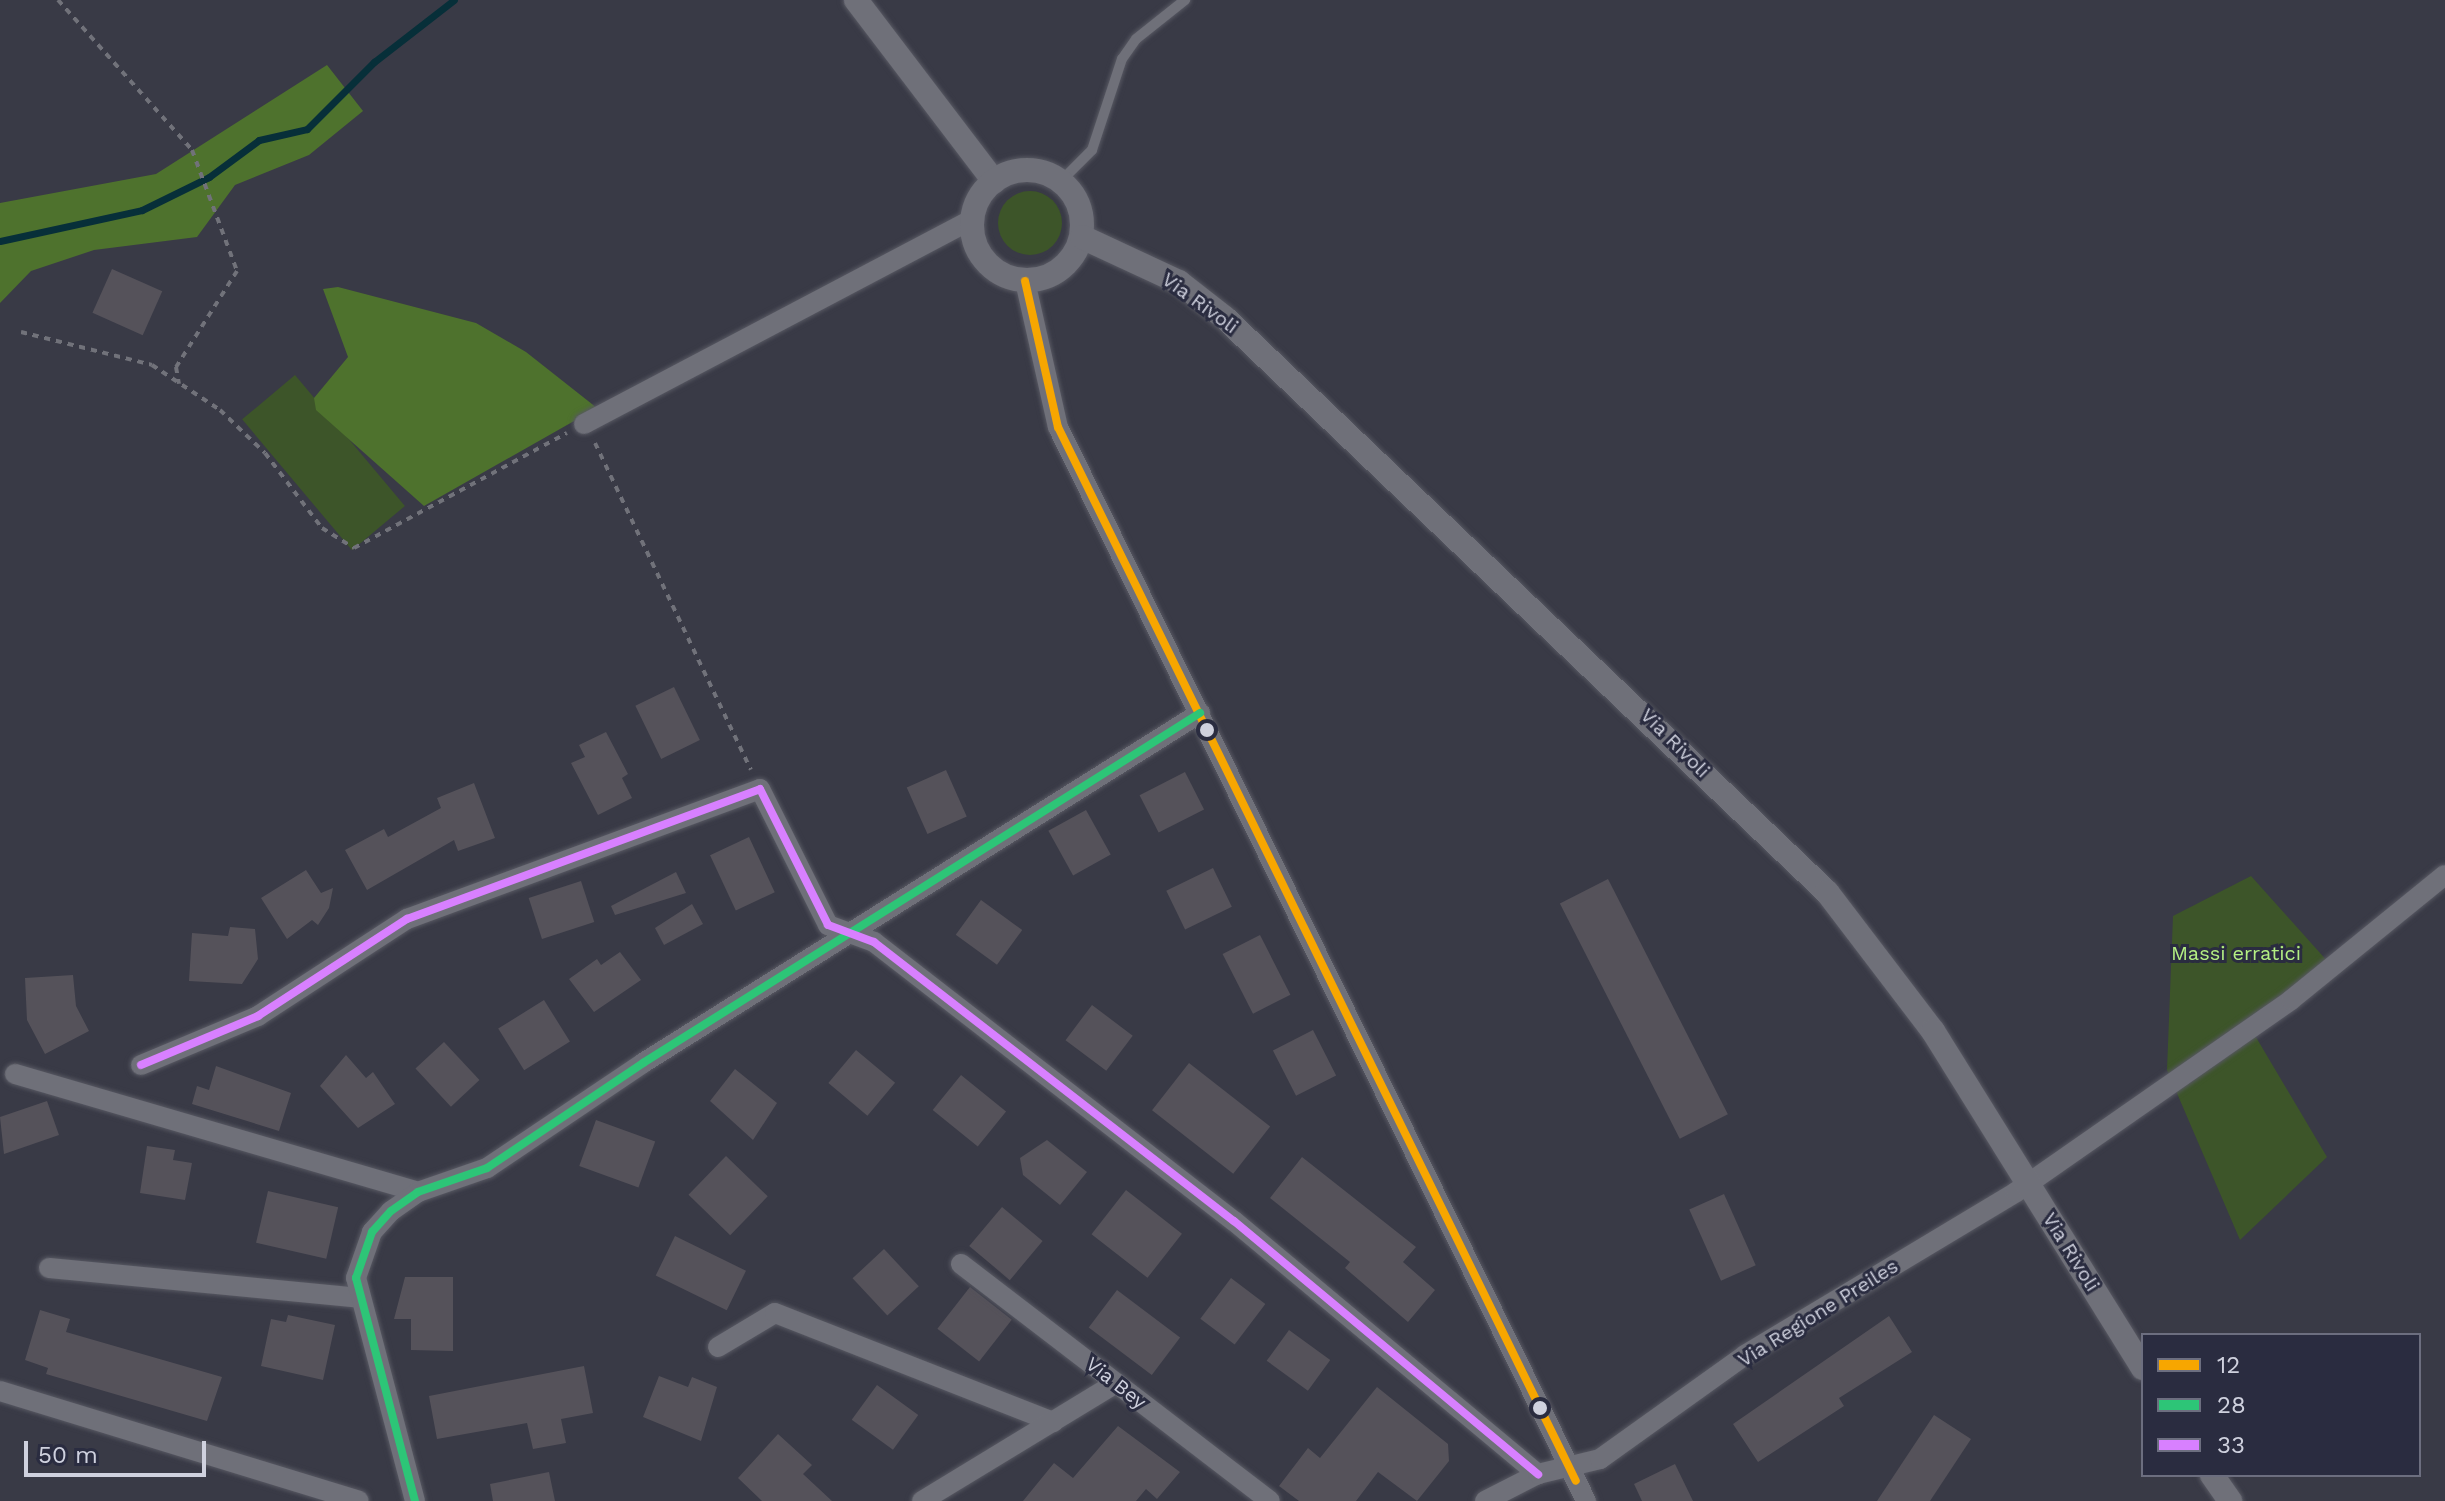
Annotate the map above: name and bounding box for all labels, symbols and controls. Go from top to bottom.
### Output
street label: Via Rivoli [1157,267,1243,339]
street label: Via Rivoli [1635,703,1715,783]
unlabelled marker [1199,722,1215,738]
park label: Massi erratici [2171,941,2301,965]
street label: Via Rivoli [2037,1208,2105,1296]
street label: Via Regione Preiles [1733,1254,1903,1372]
legend [2141,1333,2421,1477]
text: 12 [2217,1351,2240,1379]
street label: Via Bey [1081,1352,1151,1414]
text: 28 [2217,1391,2246,1419]
unlabelled marker [1532,1400,1548,1416]
scale bar [28,1425,210,1475]
text: 33 [2217,1431,2245,1459]
text: 50 m [38,1441,98,1469]

